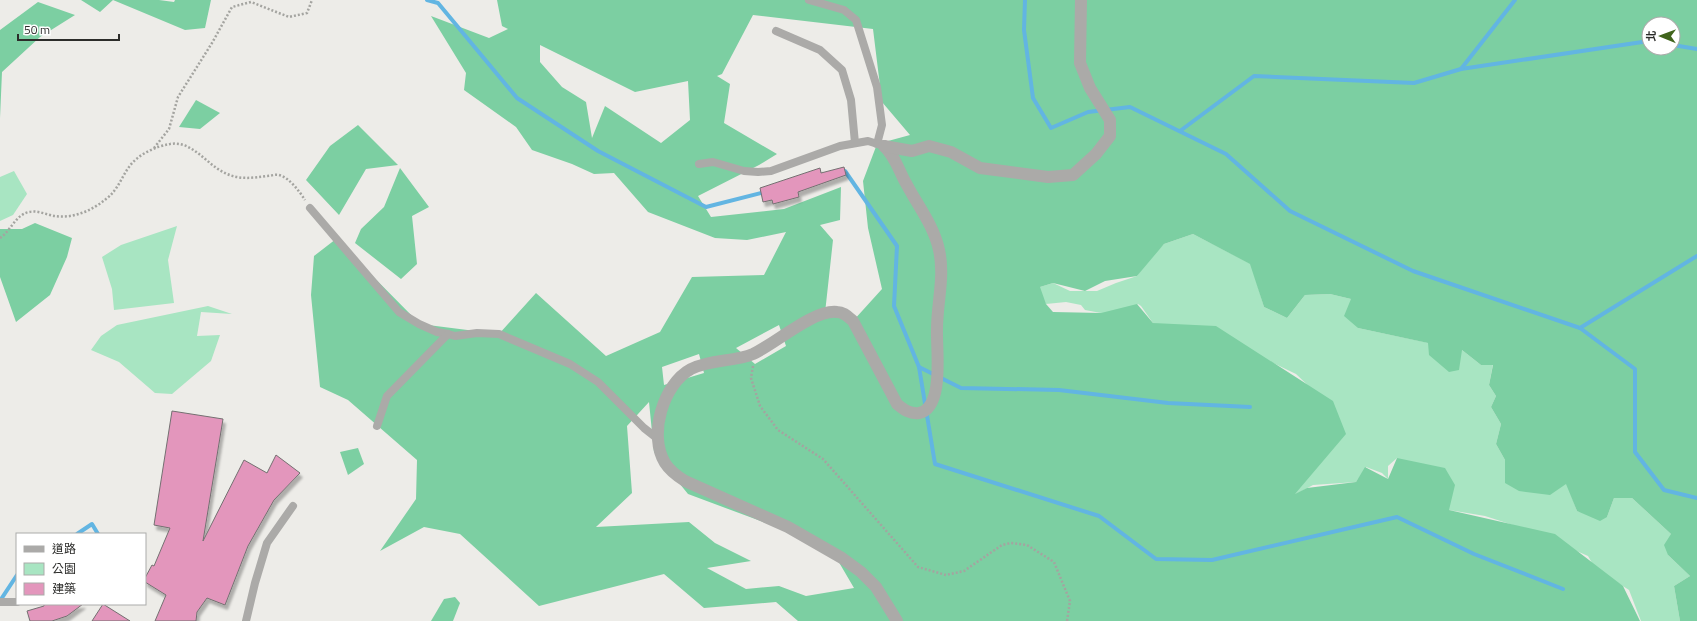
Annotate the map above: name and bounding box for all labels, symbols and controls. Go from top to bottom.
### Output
scale bar [18,16,119,42]
north arrow [1641,16,1681,56]
text: 50 m [24,20,50,39]
text: 北 [1643,30,1659,41]
legend [16,533,146,605]
text: 道路 [52,539,76,558]
text: 公園 [52,559,76,578]
text: 建築 [52,579,76,598]

